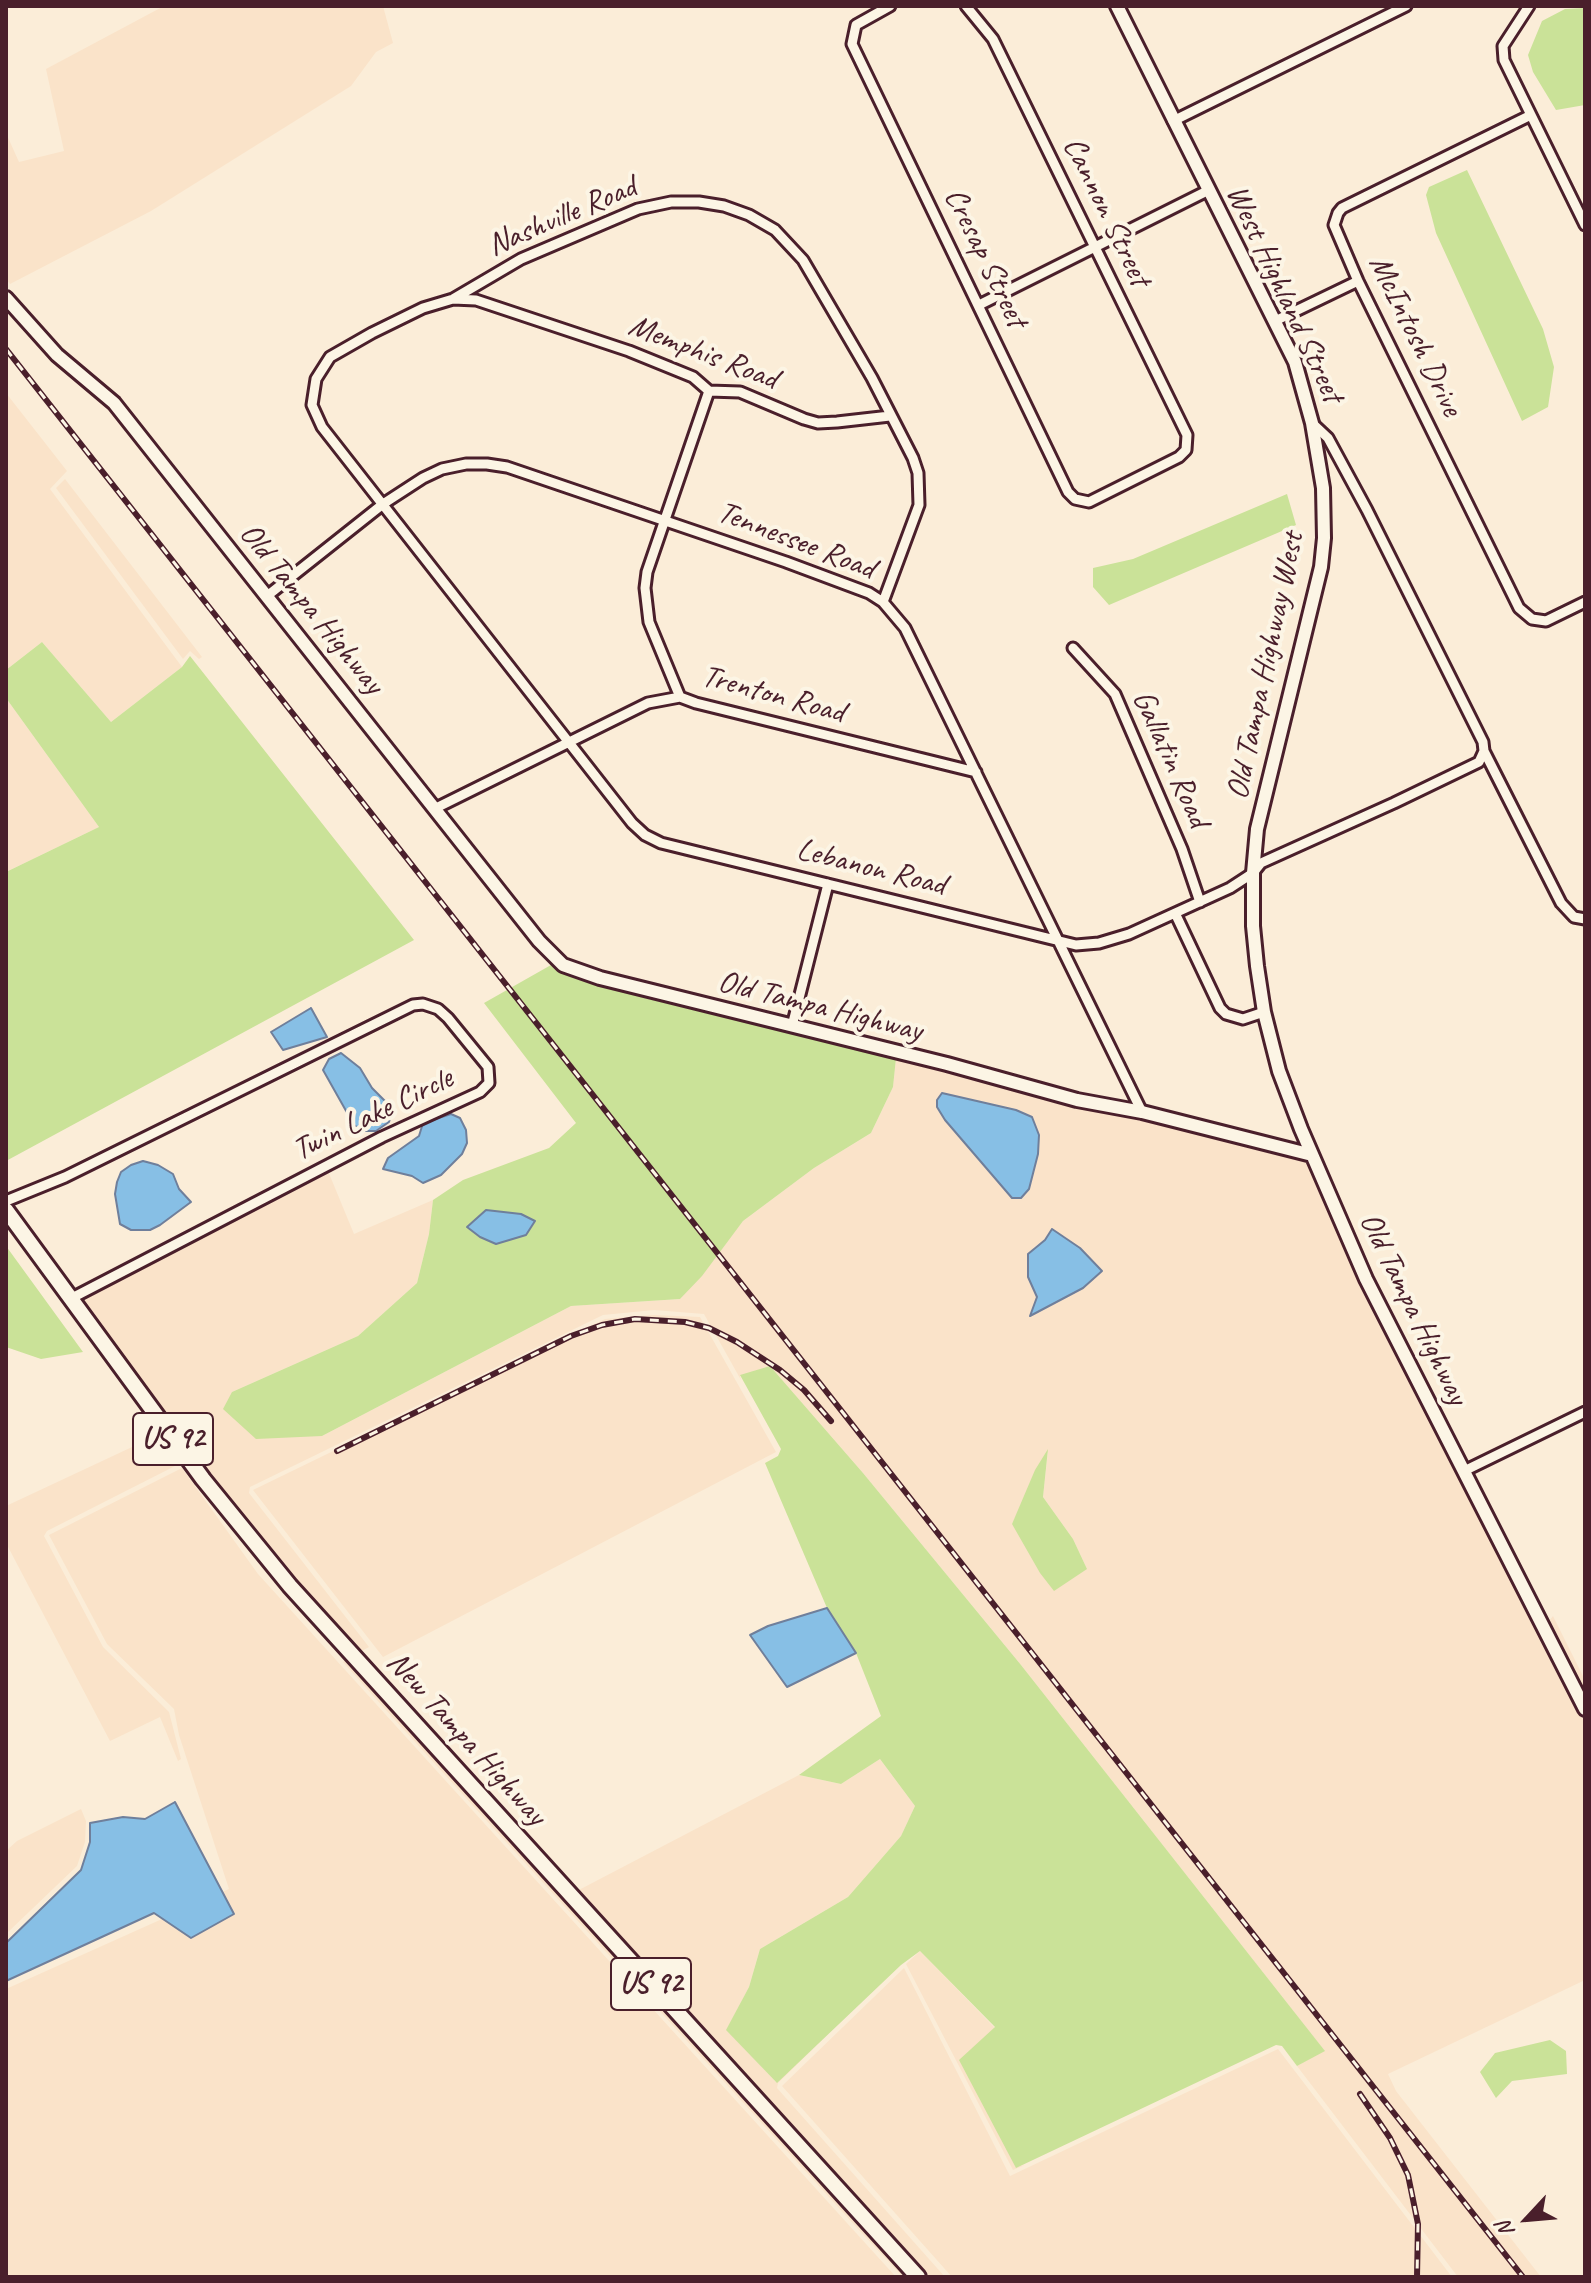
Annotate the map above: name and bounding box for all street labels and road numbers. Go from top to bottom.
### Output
street label: Cannon Street [1053,131,1159,293]
street label: Nashville Road [482,169,642,265]
street label: West Highland Street [1217,179,1351,409]
street label: Cresap Street [935,182,1035,334]
street label: McIntosh Drive [1360,249,1470,423]
street label: Memphis Road [623,307,783,399]
street label: Tennessee Road [712,493,880,589]
street label: Old Tampa Highway [230,516,392,702]
street label: Old Tampa Highway West [1219,529,1313,803]
street label: Trenton Road [698,658,848,732]
street label: Gallatin Road [1123,685,1217,833]
street label: Lebanon Road [793,831,949,905]
street label: Old Tampa Highway [714,963,926,1051]
street label: Twin Lake Circle [287,1060,459,1170]
street label: Old Tampa Highway [1350,1207,1476,1411]
road number: US 92 [133,1413,213,1465]
street label: New Tampa Highway [378,1644,554,1834]
road number: US 92 [611,1958,691,2010]

